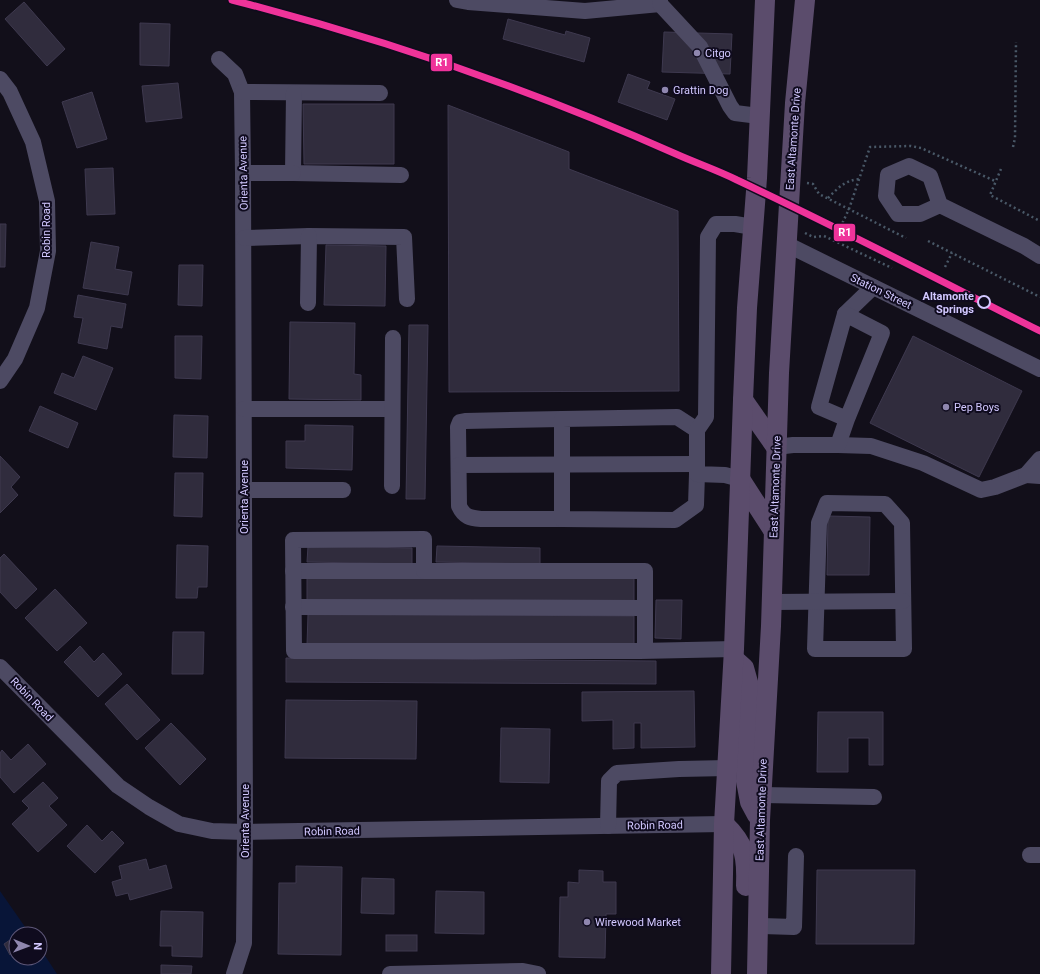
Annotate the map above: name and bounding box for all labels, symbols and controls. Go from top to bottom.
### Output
place label: Citgo [705,47,731,60]
marker: Citgo [692,48,702,58]
line badge: R1 [430,53,453,72]
text: R1 [435,56,449,69]
place label: Grattin Dog [673,84,728,97]
marker: Grattin Dog [660,85,670,95]
street label: East Altamonte Drive [783,87,804,191]
street label: Orienta Avenue [236,136,251,210]
street label: Robin Road [40,202,53,258]
line badge: R1 [833,223,856,242]
text: R1 [838,226,852,239]
street label: Station Street [848,271,914,312]
place label: Altamonte Springs [923,290,974,316]
marker: Altamonte Springs [977,295,991,309]
place label: Pep Boys [954,401,1000,414]
marker: Pep Boys [941,402,951,412]
street label: East Altamonte Drive [767,435,784,538]
street label: Orienta Avenue [238,460,251,534]
street label: Robin Road [8,675,56,724]
street label: East Altamonte Drive [753,758,770,861]
street label: Orienta Avenue [239,784,252,858]
street label: Robin Road [627,819,683,832]
street label: Robin Road [304,825,360,838]
place label: Wirewood Market [595,916,681,929]
marker: Wirewood Market [582,917,592,927]
north arrow [8,926,48,966]
text: N [31,942,44,950]

